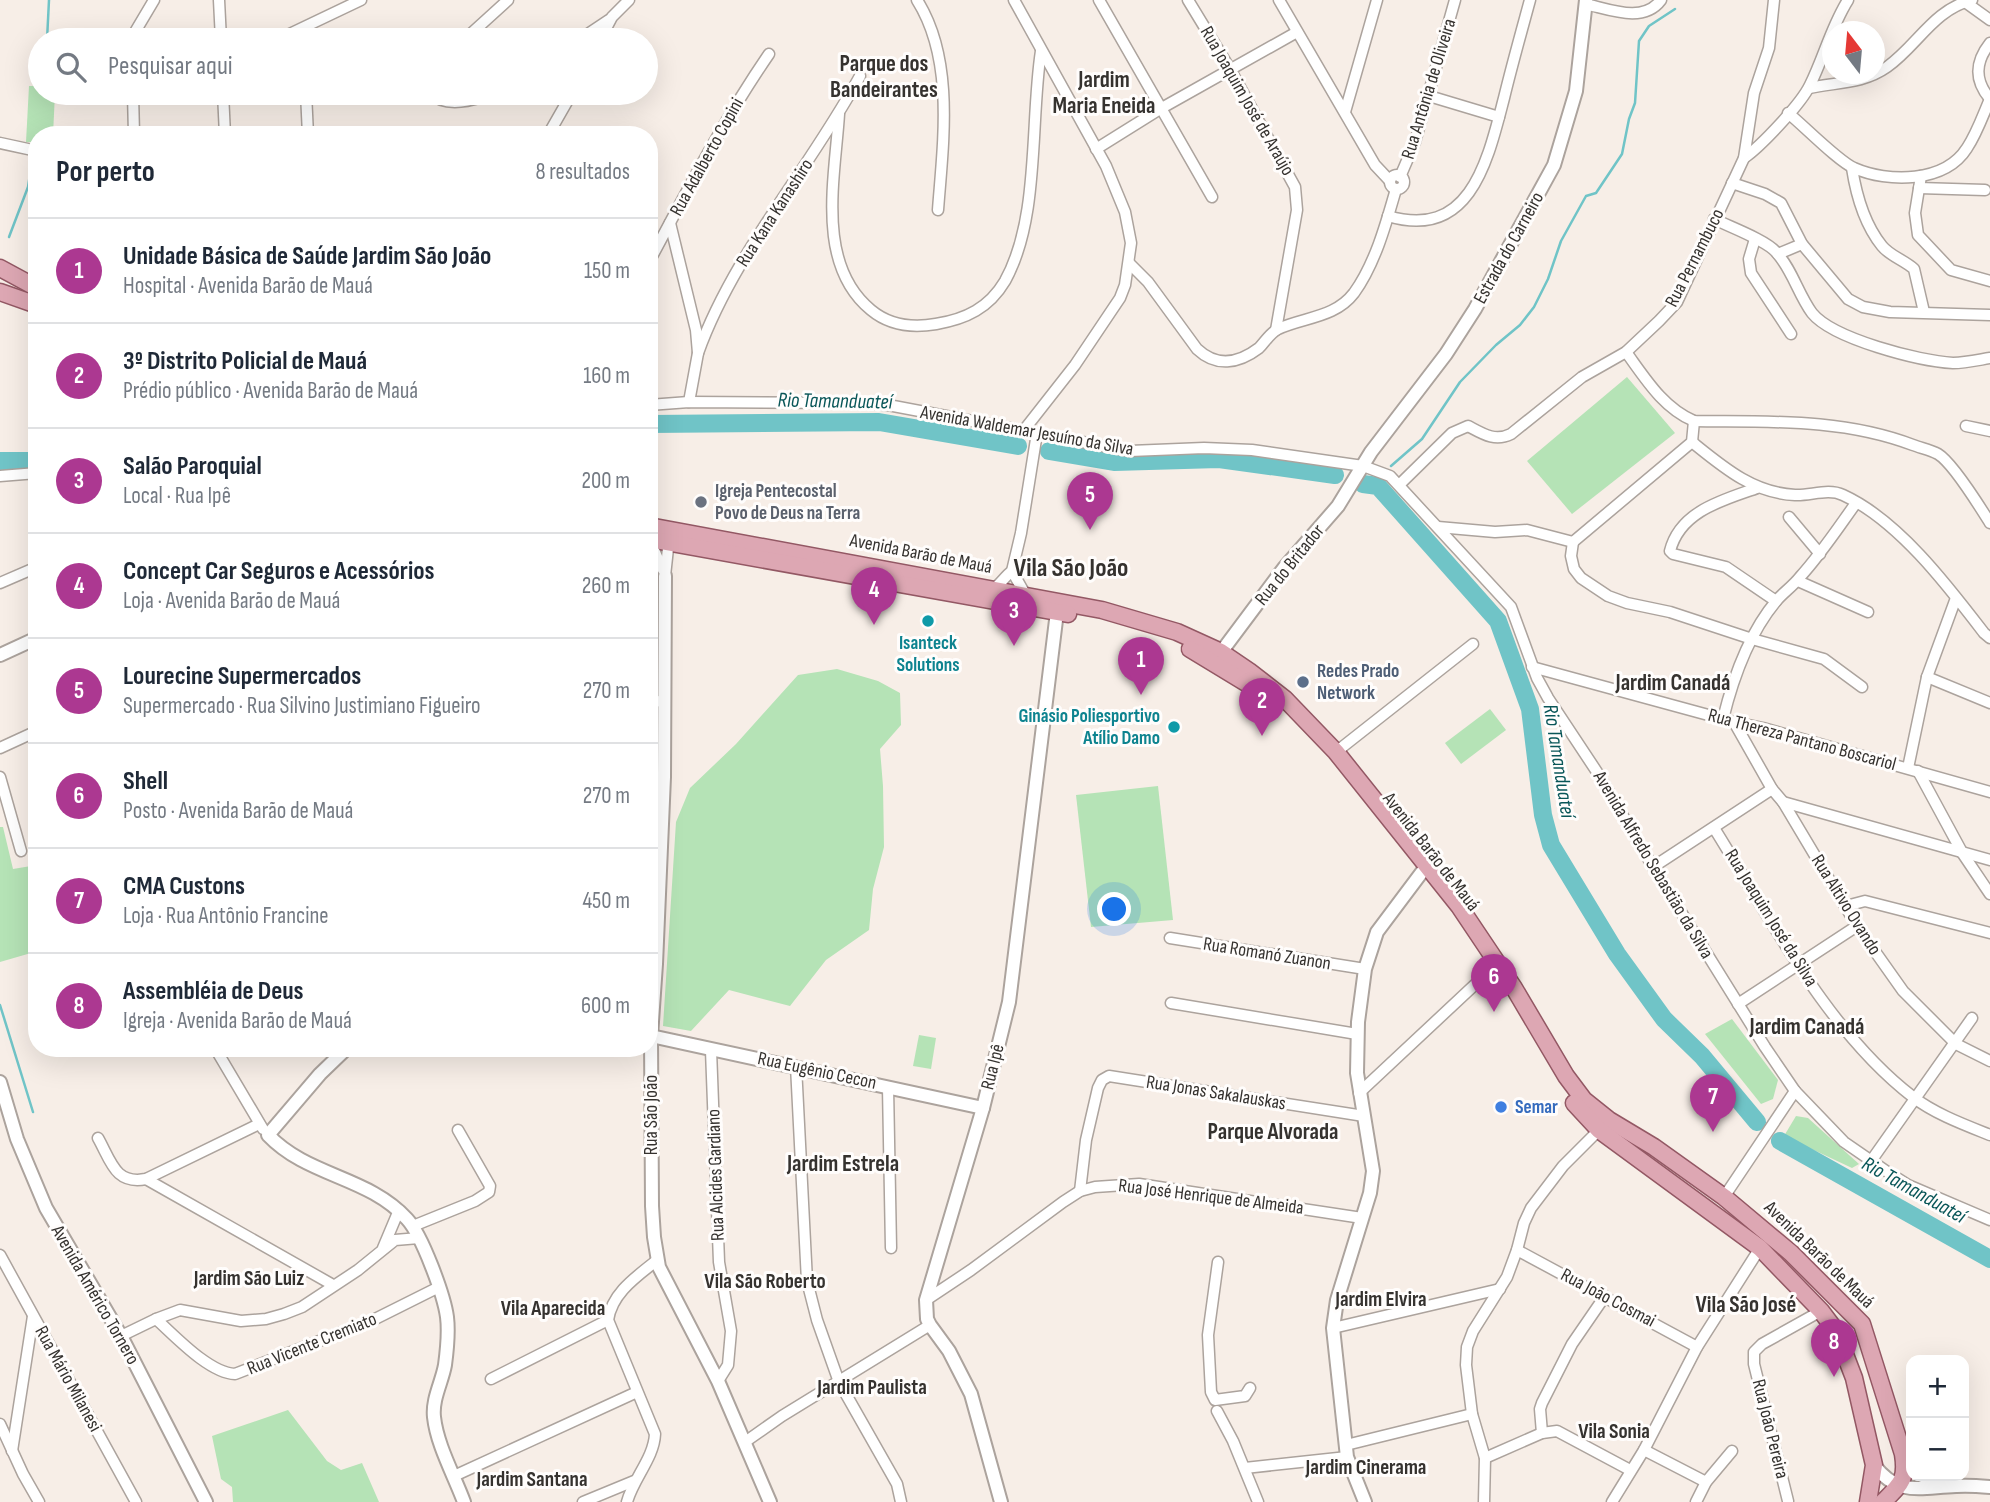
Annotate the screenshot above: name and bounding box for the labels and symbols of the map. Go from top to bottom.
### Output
street label: Rua Antônia de Oliveira [1397,16,1461,162]
north arrow [1822,21,1885,84]
street label: Rua Joaquim José de Araújo [1195,22,1299,180]
district label: Parque dos Bandeirantes [830,50,938,104]
district label: Jardim Maria Eneida [1053,66,1155,120]
street label: Rua Adalberto Copini [665,94,749,220]
street label: Rua Kana Kanashiro [732,155,818,271]
street label: Estrada do Carneiro [1469,188,1549,308]
street label: Rua Pernambuco [1660,205,1730,311]
water label: Rio Tamanduateí [777,387,895,415]
street label: Avenida Waldemar Jesuíno da Silva [918,401,1135,461]
pin: 5 [1067,472,1113,530]
place label: Igreja Pentecostal Povo de Deus na Terra [715,480,860,525]
marker: Igreja Pentecostal Povo de Deus na Terra [693,494,709,510]
street label: Rua do Britador [1250,519,1330,610]
street label: Avenida Barão de Mauá [847,529,994,579]
district label: Vila São João [1014,553,1128,584]
pin: 4 [851,567,897,625]
pin: 3 [991,588,1037,646]
marker: Isanteck Solutions [920,613,936,629]
place label: Isanteck Solutions [896,632,960,677]
pin: 1 [1118,637,1164,695]
place label: Redes Prado Network [1317,660,1399,705]
district label: Jardim Canadá [1614,669,1731,697]
marker: Redes Prado Network [1295,674,1311,690]
pin: 2 [1239,678,1285,736]
water label: Rio Tamanduateí [1538,702,1581,822]
street label: Rua Thereza Pantano Boscariol [1705,704,1899,776]
place label: Ginásio Poliesportivo Atílio Damo [1018,705,1160,750]
marker: Ginásio Poliesportivo Atílio Damo [1166,719,1182,735]
street label: Avenida Alfredo Sebastião da Silva [1587,766,1718,963]
street label: Avenida Barão de Mauá [1377,787,1484,916]
street label: Rua Joaquim José da Silva [1719,845,1823,991]
street label: Rua Altivo Ovando [1806,851,1886,959]
your location [1097,892,1131,926]
street label: Rua Romanó Zuanon [1201,933,1333,975]
pin: 6 [1471,954,1517,1012]
district label: Jardim Canadá [1748,1013,1865,1041]
street label: Rua Ipê [976,1042,1010,1092]
street label: Rua Eugênio Cecon [756,1047,878,1095]
street label: Rua Jonas Sakalauskas [1144,1071,1288,1115]
pin: 7 [1690,1074,1736,1132]
street label: Rua São João [640,1075,663,1155]
place label: Semar [1515,1096,1558,1119]
marker: Semar [1493,1099,1509,1115]
street label: Rua Alcides Gardiano [702,1109,730,1241]
district label: Parque Alvorada [1208,1118,1338,1146]
district label: Jardim Estrela [786,1150,899,1178]
water label: Rio Tamanduateí [1858,1151,1972,1230]
street label: Rua José Henrique de Almeida [1117,1174,1305,1220]
street label: Avenida Barão de Mauá [1758,1196,1879,1313]
street label: Avenida Américo Tornero [45,1220,144,1369]
street label: Rua João Cosmai [1557,1263,1659,1333]
district label: Jardim São Luiz [193,1266,304,1291]
district label: Vila São Roberto [704,1269,826,1294]
district label: Jardim Elvira [1334,1287,1427,1312]
district label: Vila São José [1696,1291,1796,1319]
district label: Vila Aparecida [501,1296,605,1321]
street label: Rua Vicente Cremiato [244,1308,380,1380]
pin: 8 [1811,1319,1857,1377]
street label: Rua Mário Milanesi [29,1322,107,1436]
district label: Jardim Paulista [816,1375,927,1400]
street label: Rua João Pereira [1747,1377,1793,1481]
district label: Vila Sonia [1578,1419,1650,1444]
district label: Jardim Cinerama [1305,1455,1426,1480]
district label: Jardim Santana [475,1467,588,1492]

